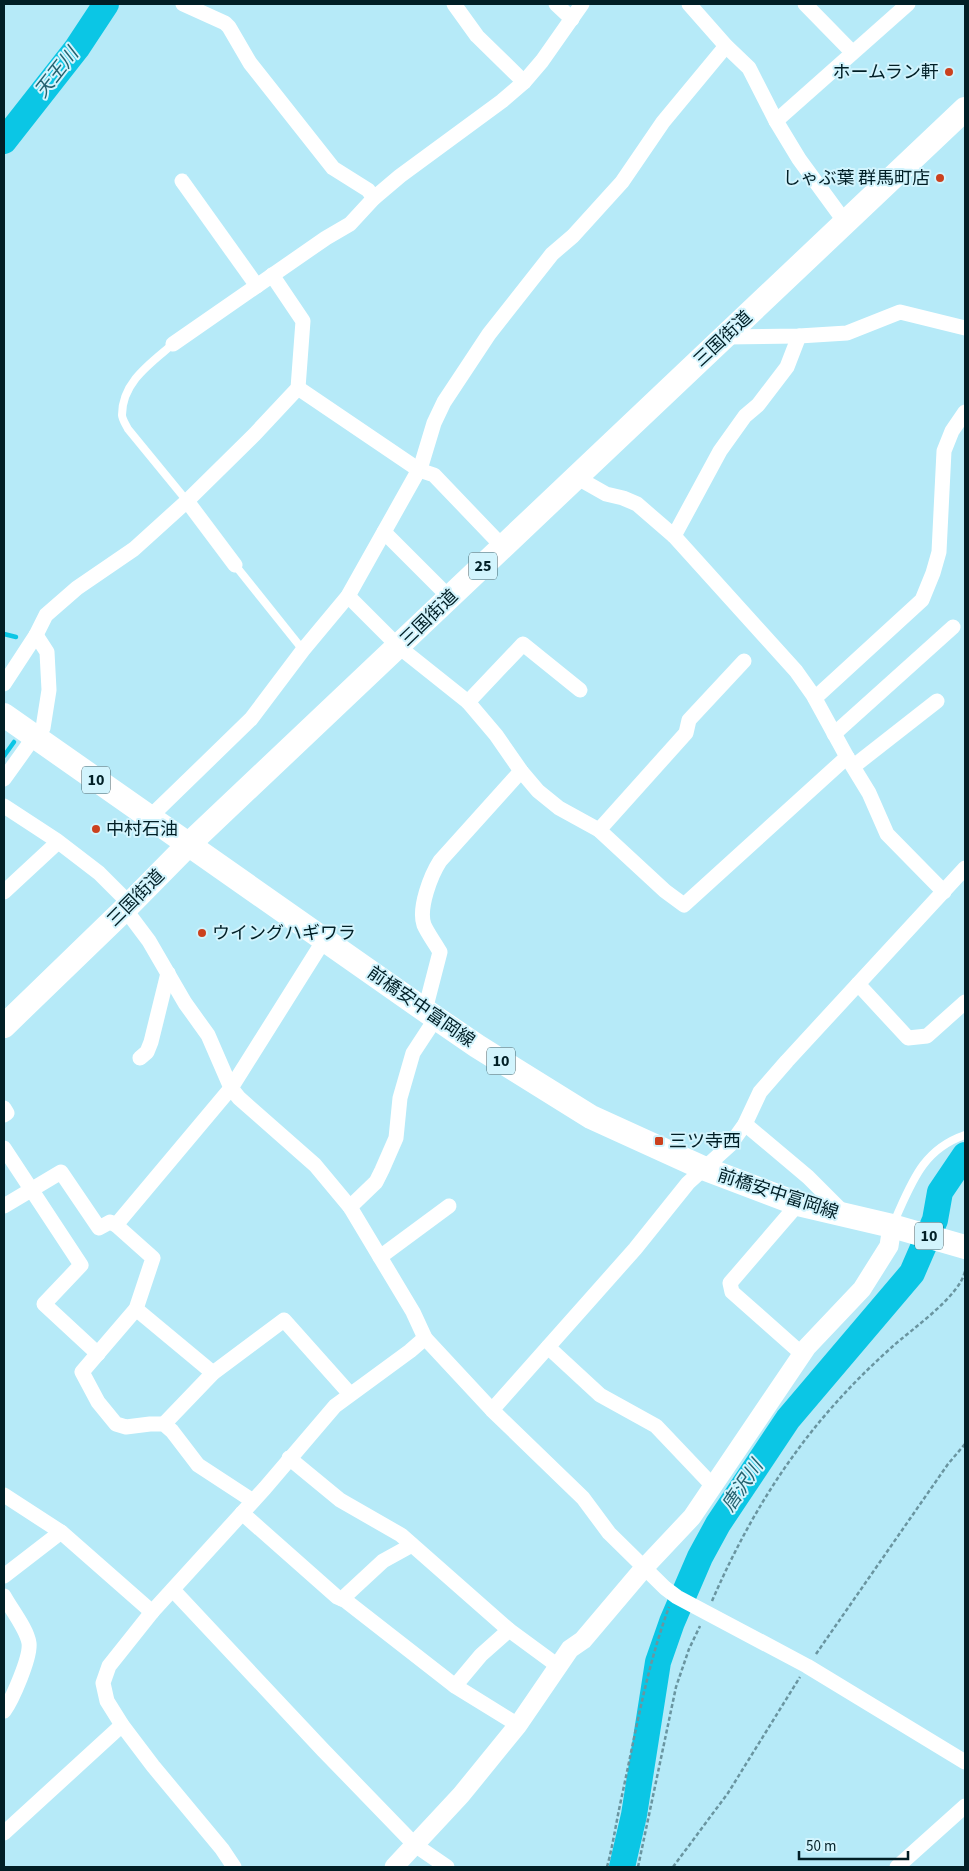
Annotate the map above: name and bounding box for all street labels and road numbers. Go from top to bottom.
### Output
street label: 三国街道 [688,305,758,373]
road number: 25 [469,552,497,580]
street label: 三国街道 [394,584,464,652]
road number: 10 [82,766,110,794]
street label: 三国街道 [102,864,170,932]
street label: 前橋安中富岡線 [362,961,480,1053]
road number: 10 [487,1048,515,1074]
street label: 前橋安中富岡線 [714,1163,842,1225]
road number: 10 [915,1222,943,1250]

